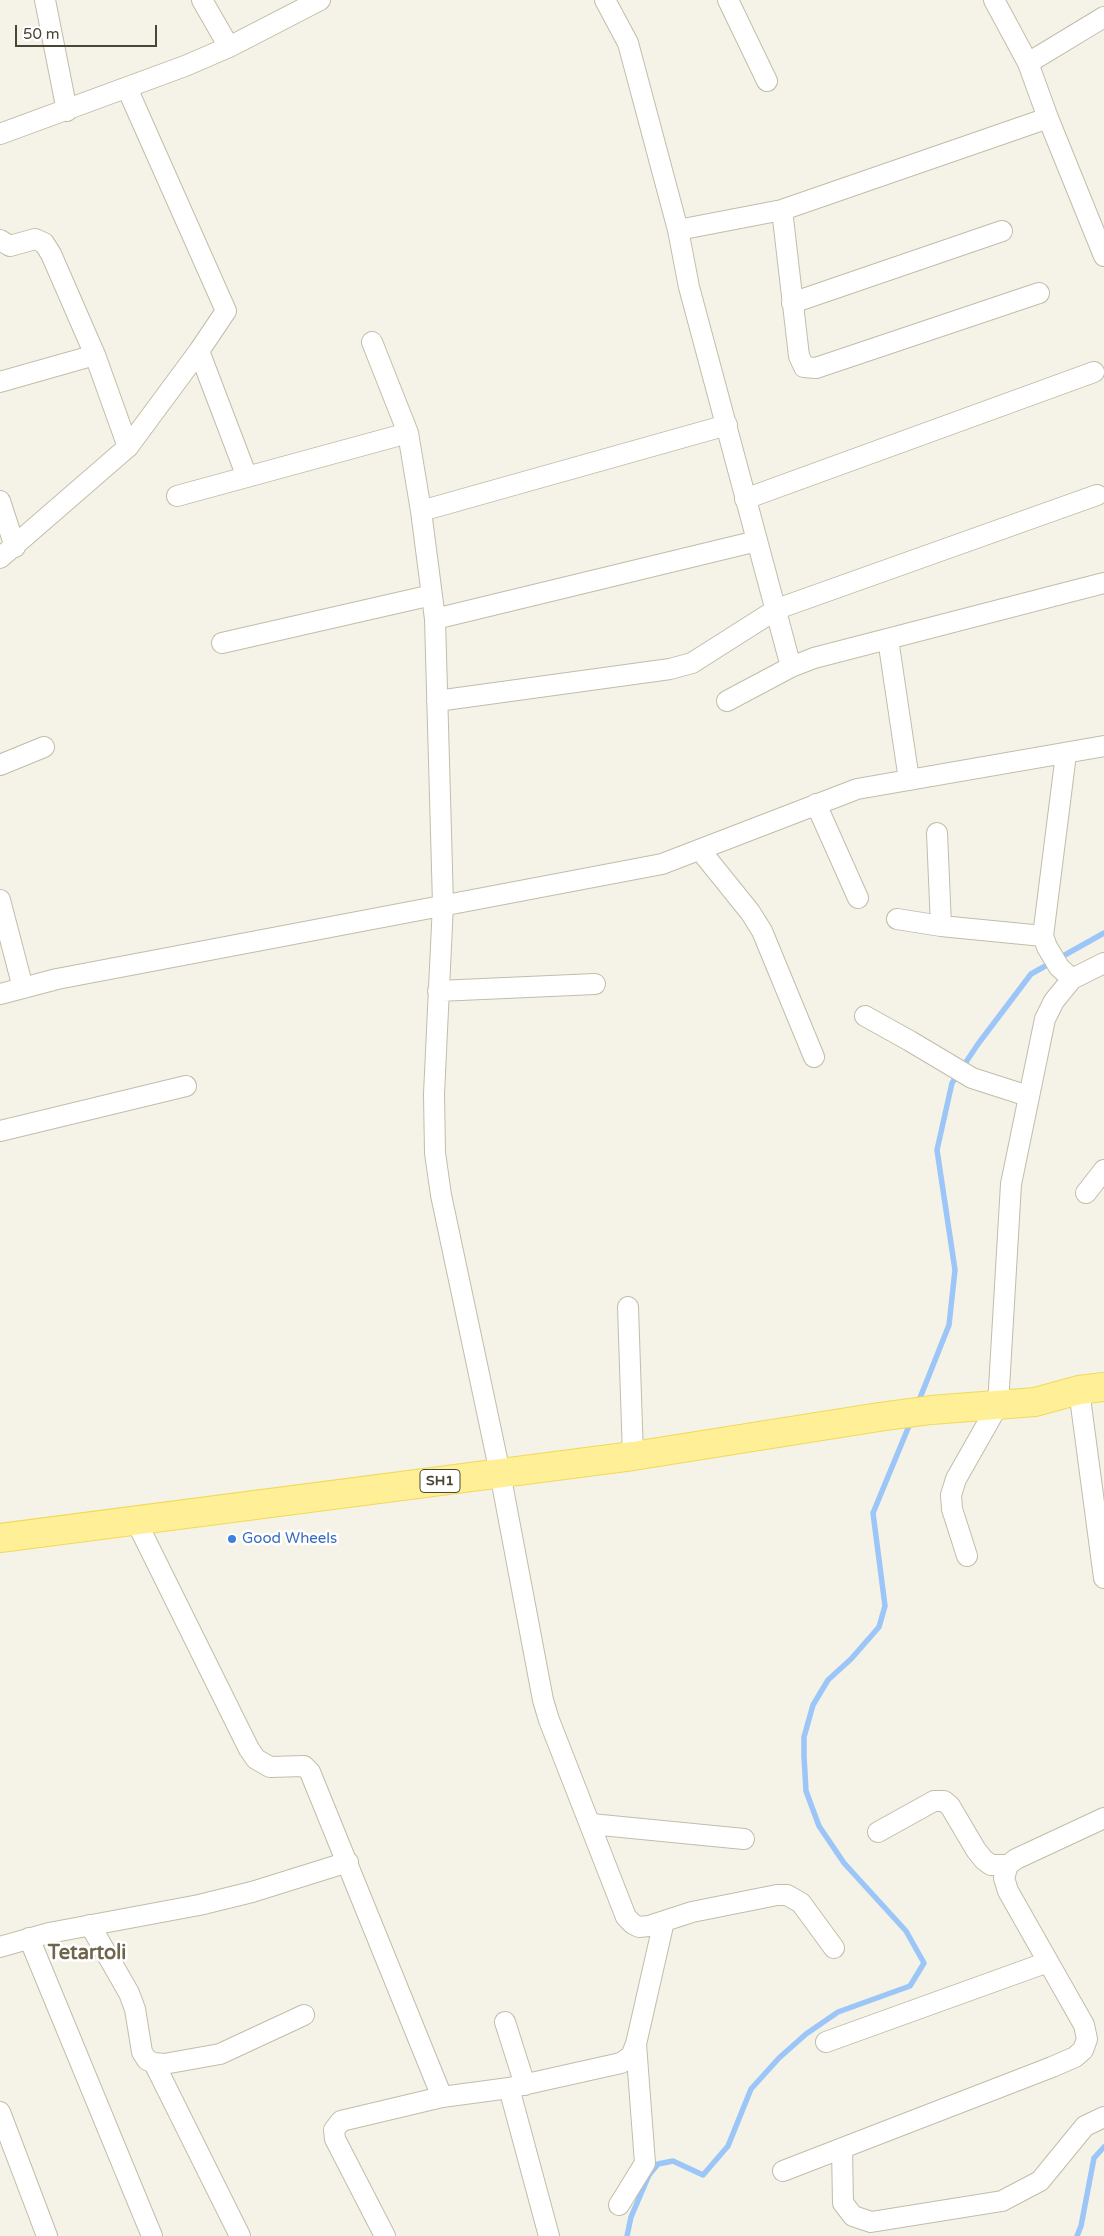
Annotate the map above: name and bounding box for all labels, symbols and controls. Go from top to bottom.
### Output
scale bar [18,15,160,47]
text: 50 m [23,25,60,43]
road number: SH1 [420,1470,460,1492]
place label: Good Wheels [242,1530,337,1548]
marker: Good Wheels [226,1533,238,1545]
district label: Tetartoli [48,1942,126,1966]

